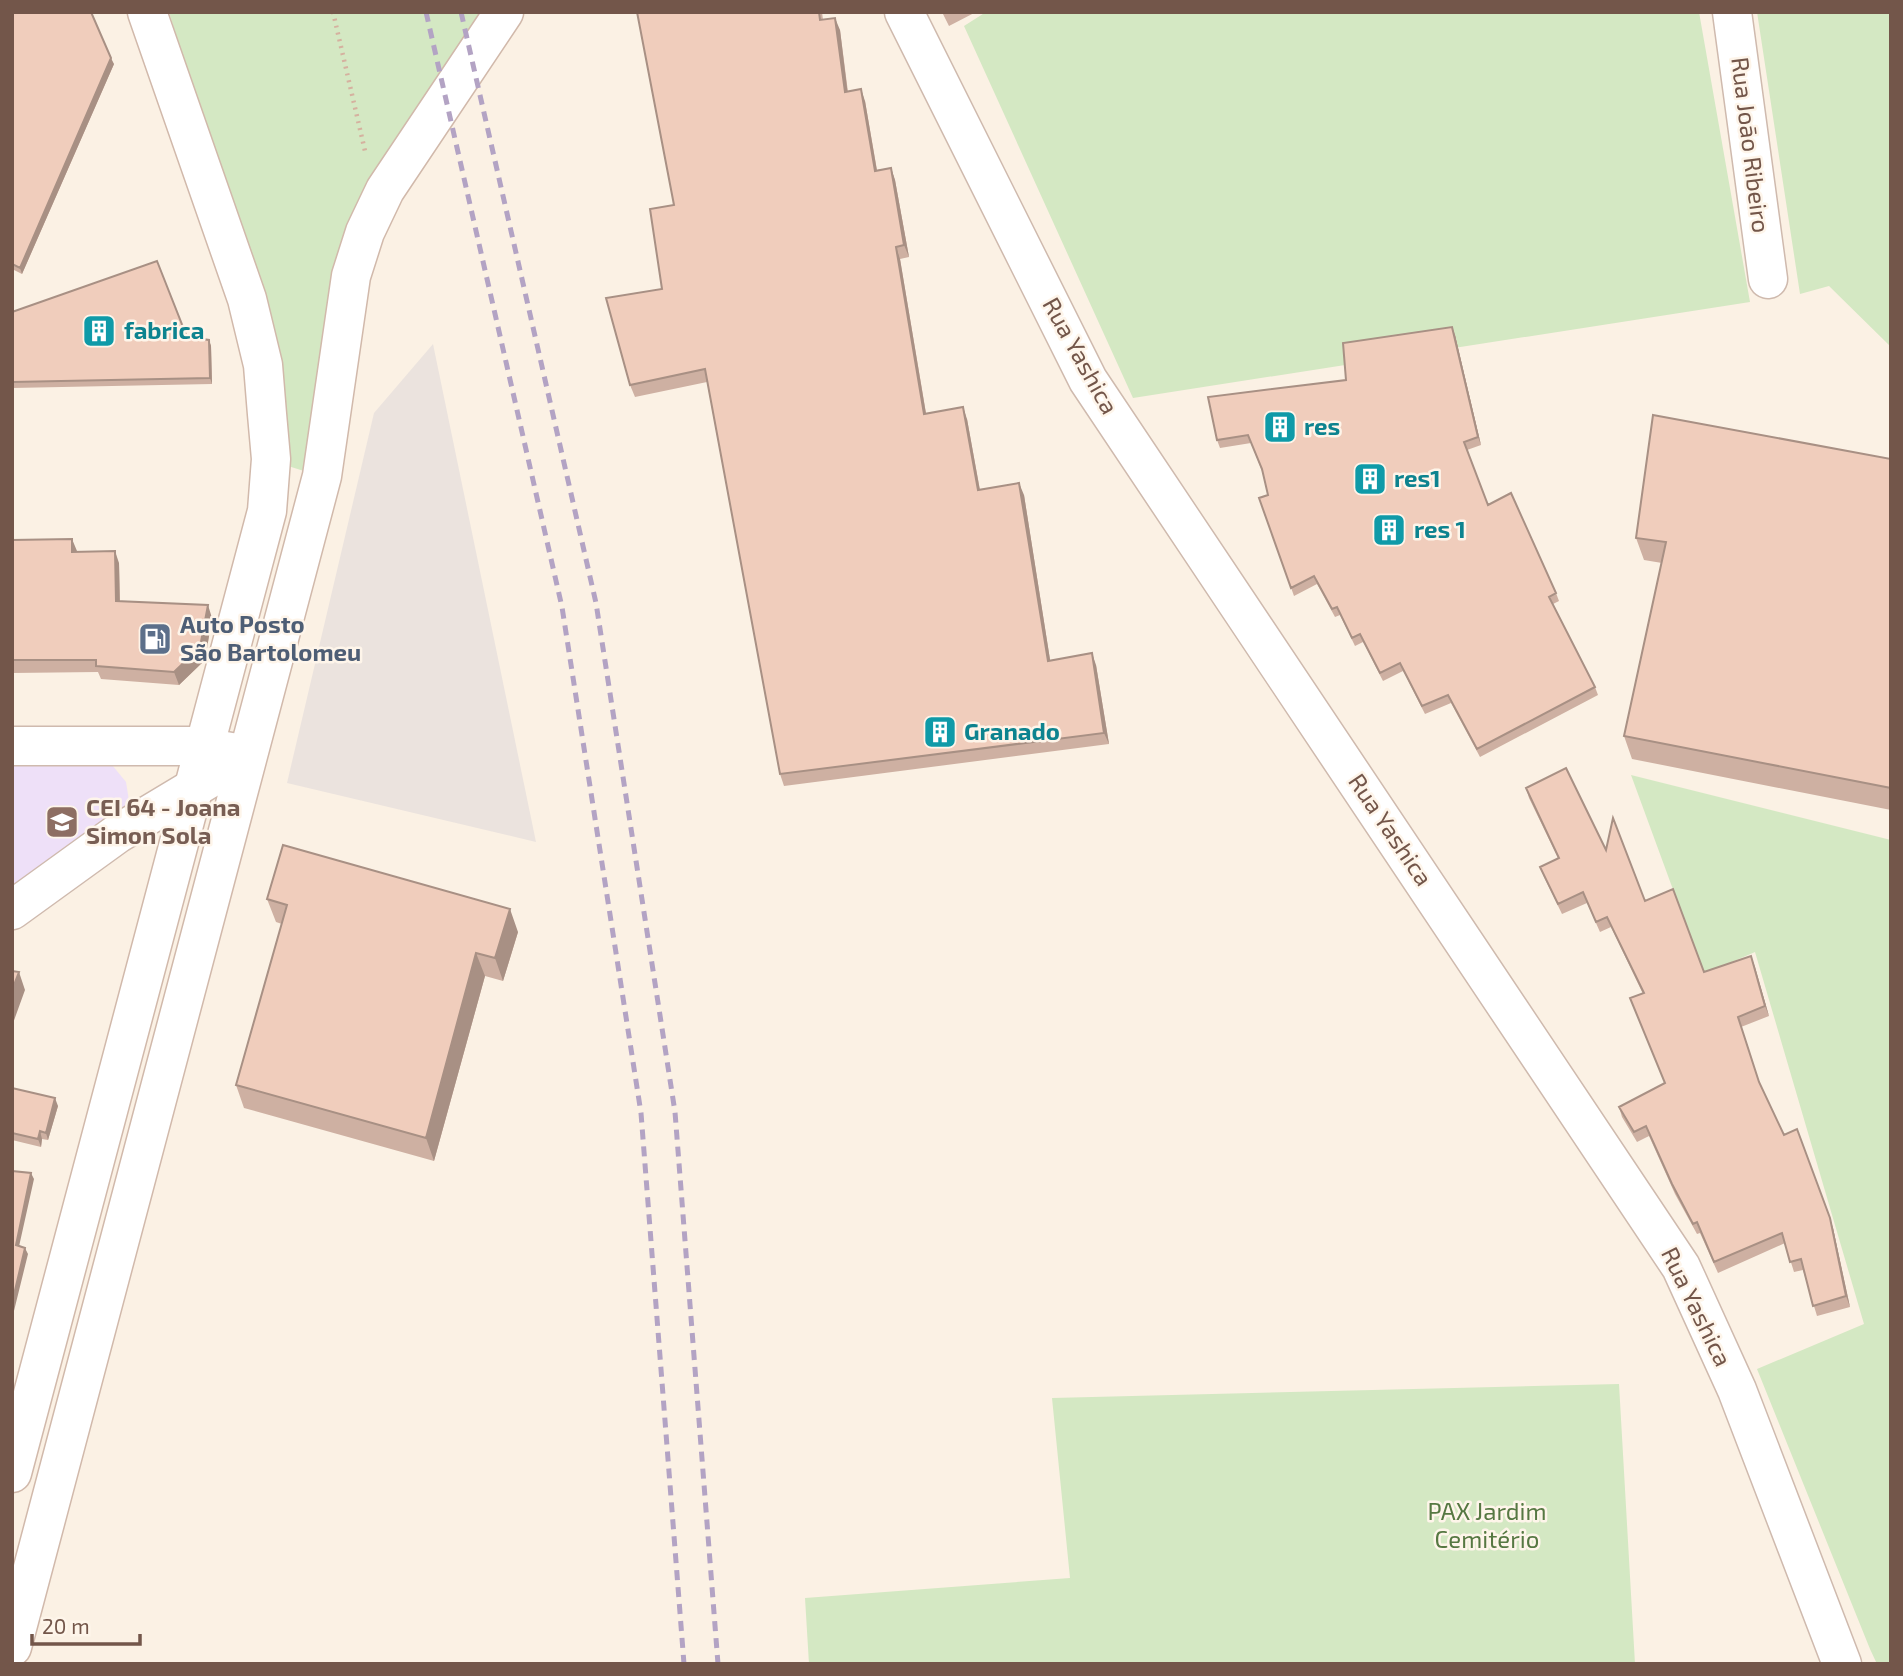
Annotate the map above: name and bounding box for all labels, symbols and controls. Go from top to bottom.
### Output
street label: Rua Joāo Ribeiro [1726,55,1777,234]
street label: Rua Yashica [1037,292,1125,419]
building icon: fabrica [80,312,118,350]
place label: fabrica [124,315,204,344]
building icon: res [1261,408,1299,446]
place label: res [1304,411,1340,440]
building icon: res1 [1351,460,1389,498]
place label: res1 [1394,463,1441,492]
building icon: res 1 [1370,511,1408,549]
place label: res 1 [1414,514,1466,543]
place label: Auto Posto São Bartolomeu [180,609,361,666]
fuel station icon: Auto Posto São Bartolomeu [136,620,174,658]
building icon: Granado [921,713,959,751]
place label: Granado [964,716,1060,745]
street label: Rua Yashica [1343,768,1439,891]
place label: CEI 64 - Joana Simon Sola [86,792,240,849]
school or university icon: CEI 64 - Joana Simon Sola [43,803,81,841]
street label: Rua Yashica [1656,1242,1739,1371]
park label: PAX Jardim Cemitério [1427,1496,1547,1553]
scale bar [32,1602,140,1646]
text: 20 m [42,1613,90,1638]

